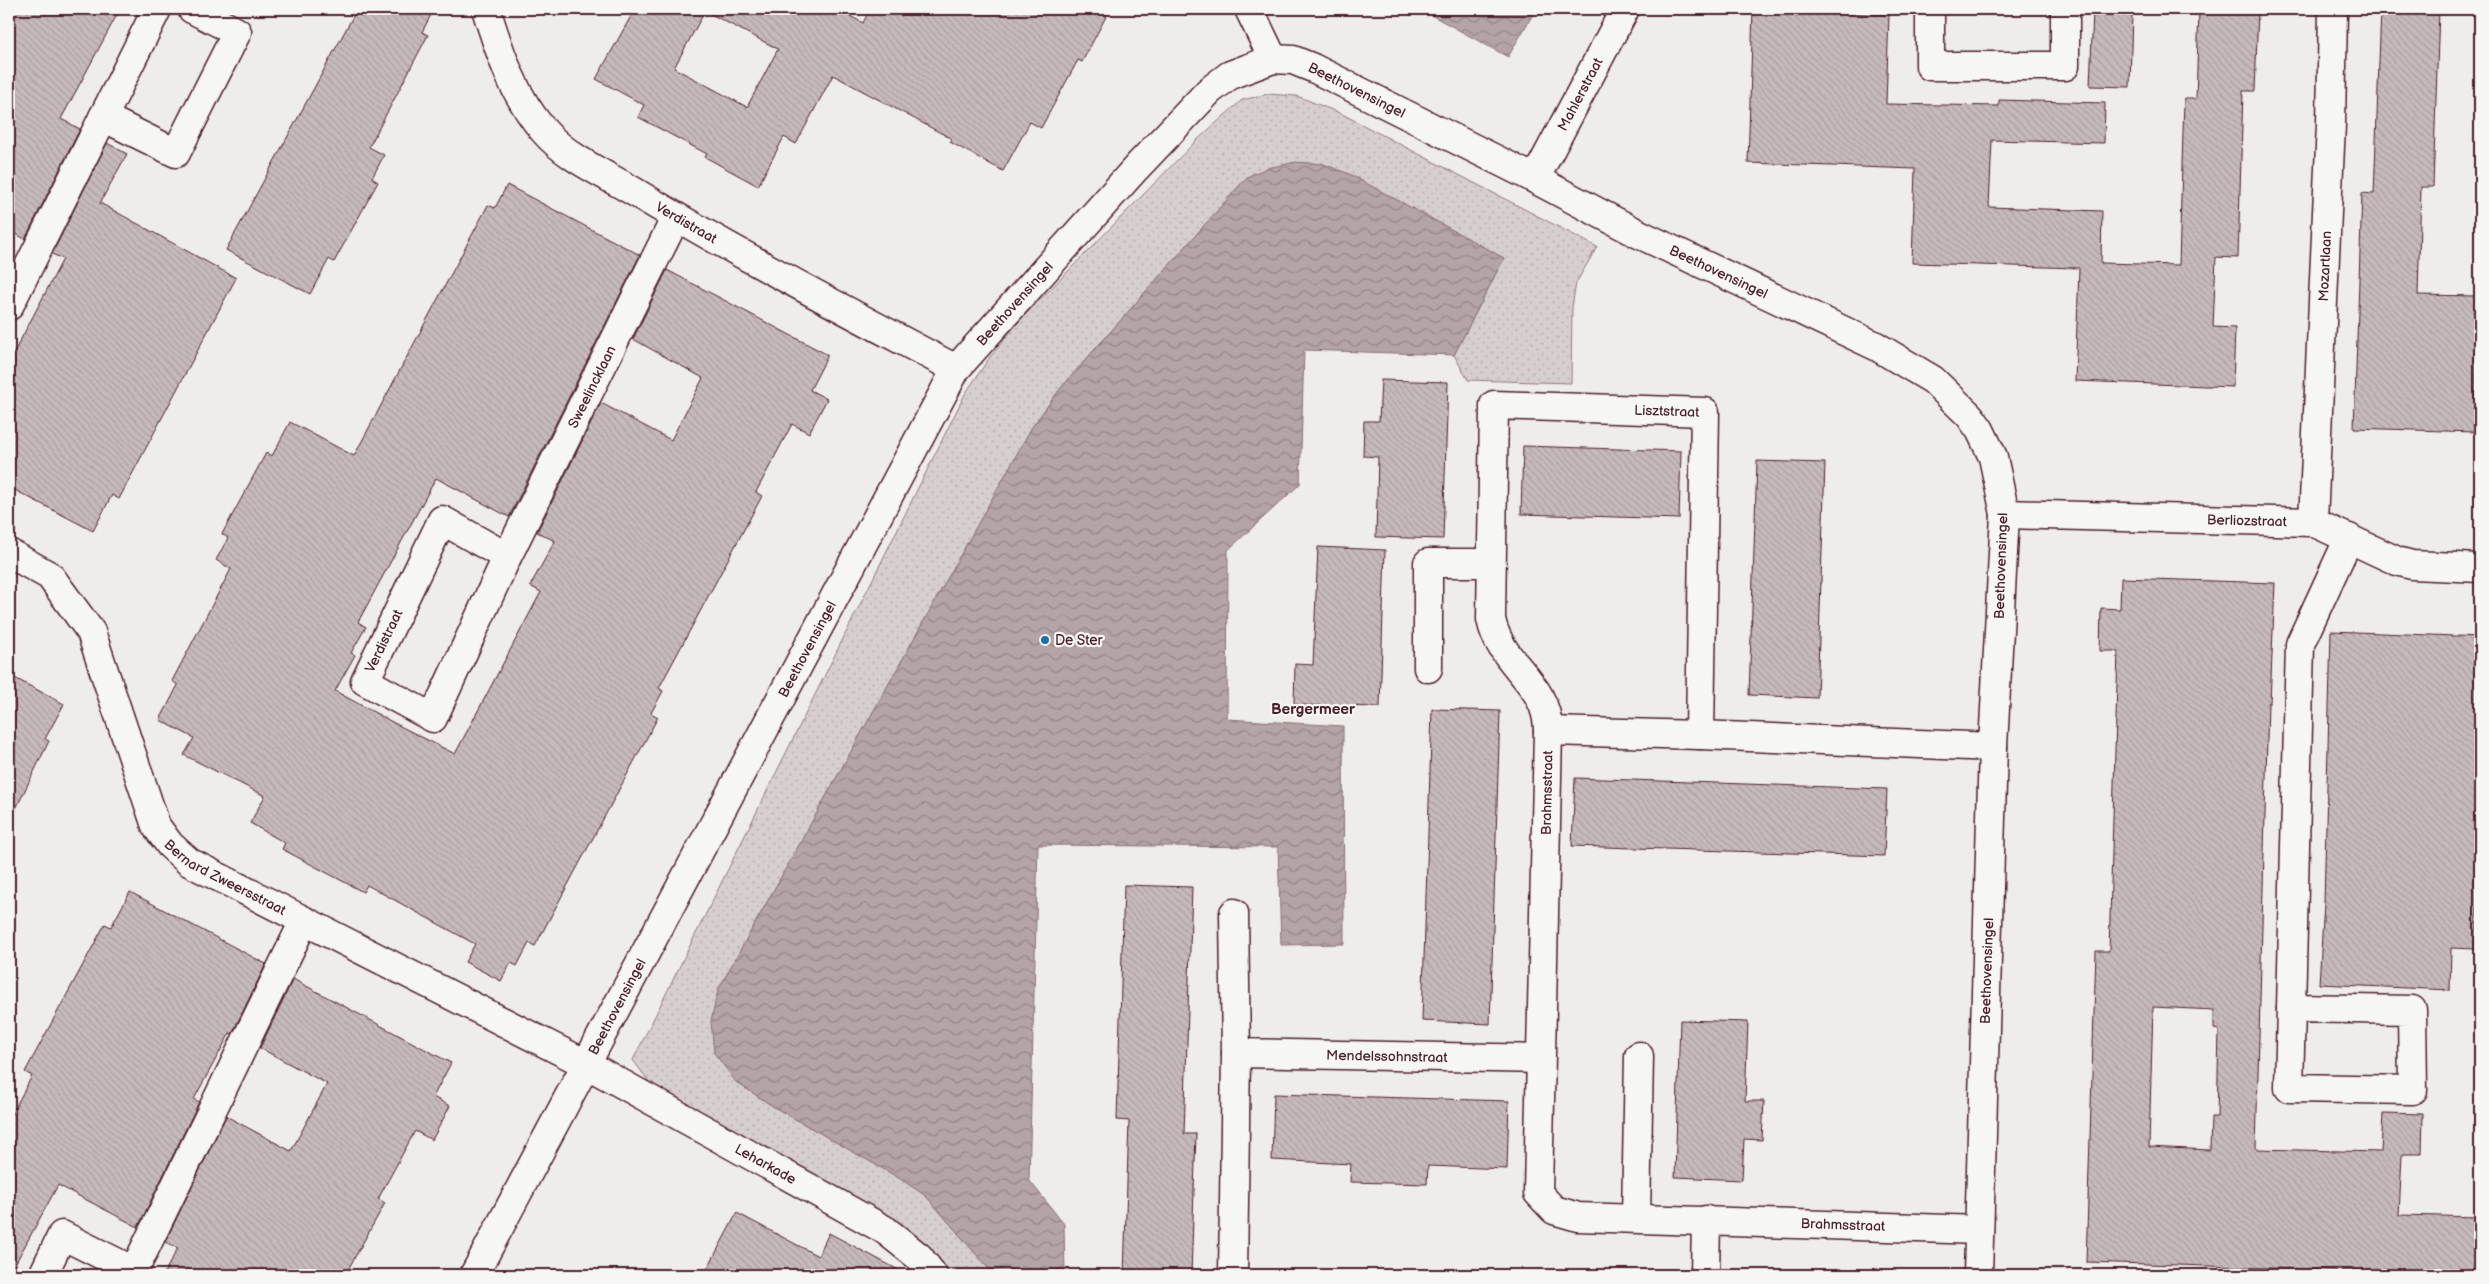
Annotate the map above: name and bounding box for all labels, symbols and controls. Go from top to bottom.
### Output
street label: Mahlerstraat [1554,54,1607,134]
street label: Beethovensingel [1305,58,1408,121]
street label: Verdistraat [653,198,721,247]
street label: Mozartlaan [2314,230,2335,302]
street label: Beethovensingel [1667,241,1771,302]
street label: Beethovensingel [973,258,1056,349]
street label: Sweelincklaan [564,343,619,431]
street label: Lisztstraat [1634,401,1700,420]
street label: Berliozstraat [2207,511,2288,530]
street label: Beethovensingel [1991,512,2011,620]
street label: Beethovensingel [774,598,840,700]
street label: Verdistraat [361,606,407,675]
place label: De Ster [1055,632,1103,649]
marker: De Ster [1039,634,1051,646]
district label: Bergermeer [1271,700,1356,719]
street label: Brahmsstraat [1537,749,1556,835]
street label: Bernard Zweersstraat [161,836,290,919]
street label: Beethovensingel [1977,917,1997,1025]
street label: Beethovensingel [584,956,649,1058]
street label: Mendelssohnstraat [1326,1046,1449,1066]
street label: Leharkade [732,1140,799,1188]
street label: Brahmsstraat [1800,1215,1886,1235]

